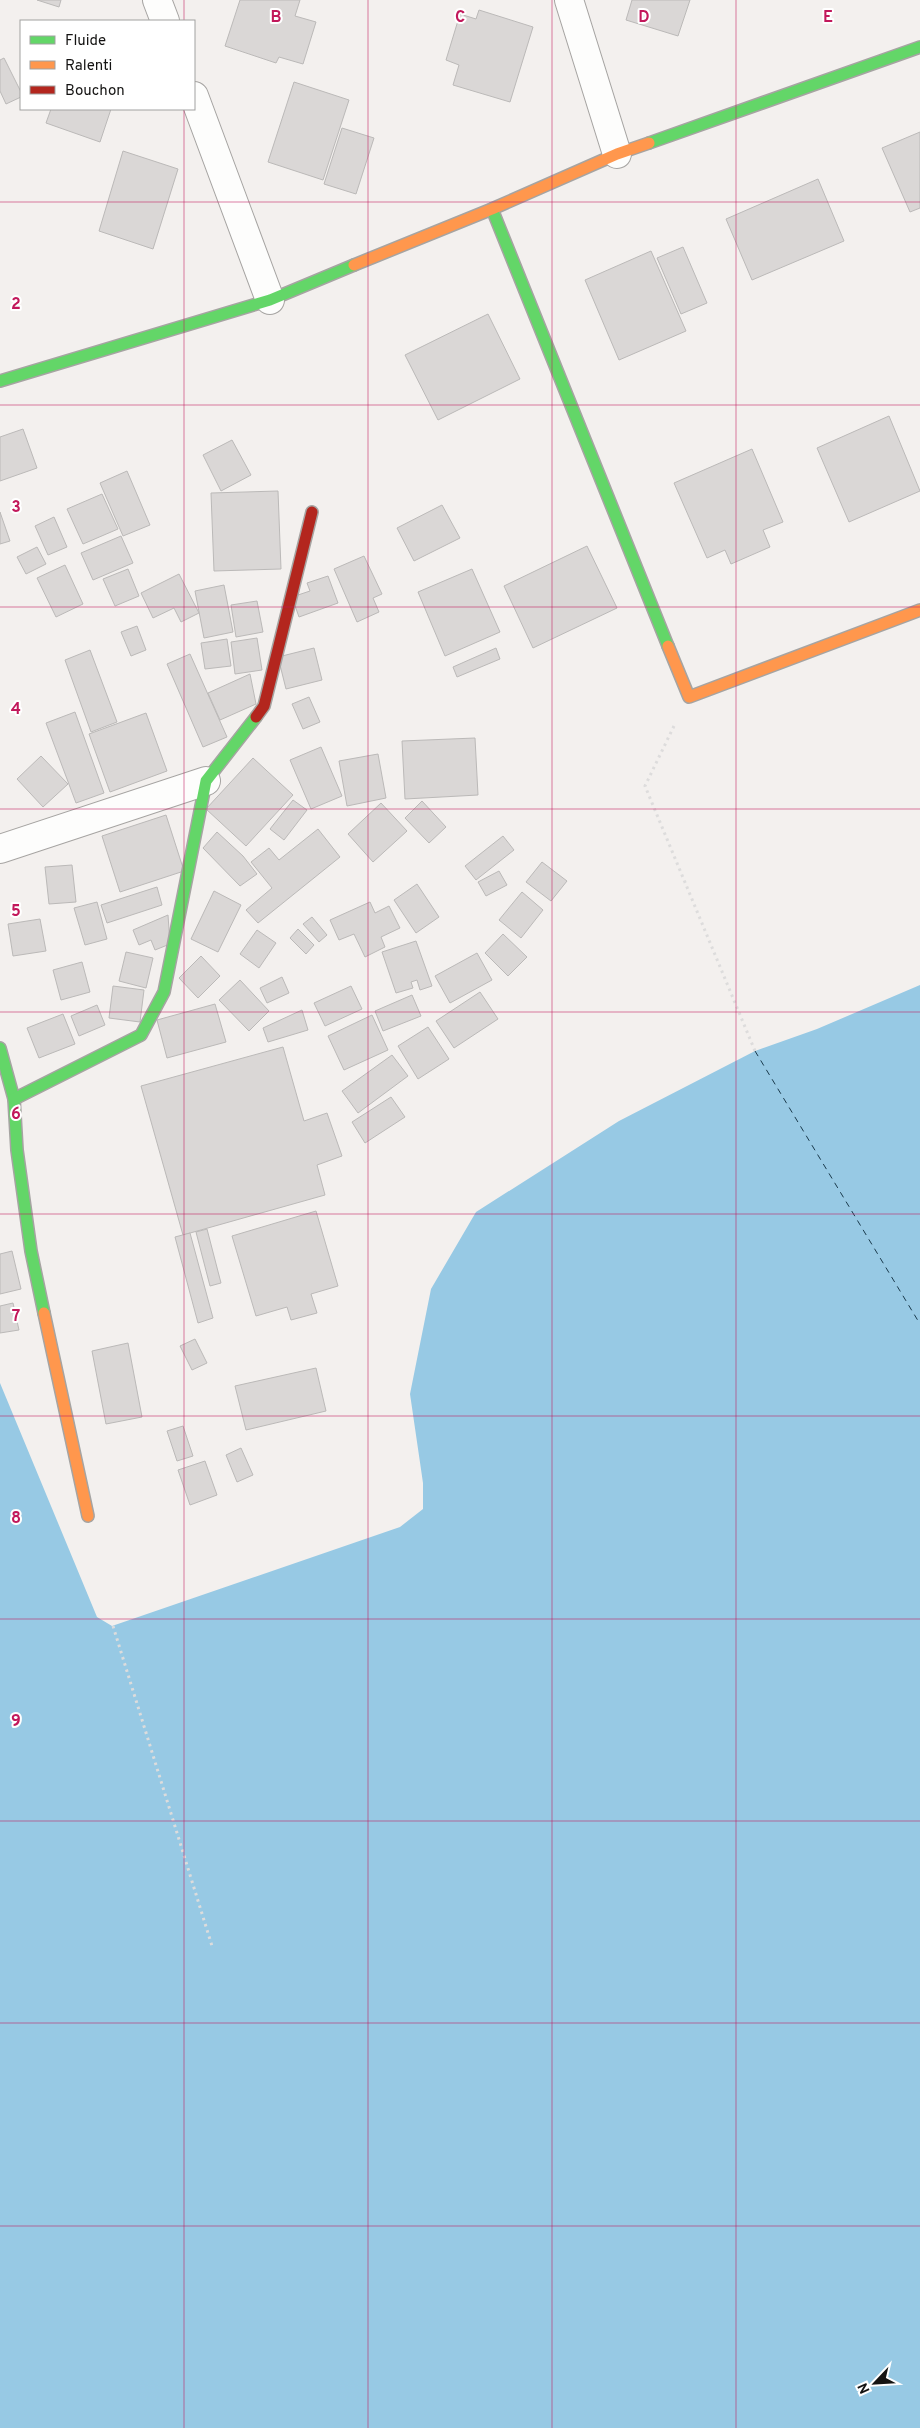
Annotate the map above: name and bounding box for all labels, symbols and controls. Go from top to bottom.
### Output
text: B [270,8,282,28]
text: C [455,8,465,28]
text: D [638,8,650,28]
text: E [823,8,833,28]
legend [20,20,195,110]
text: Fluide [65,32,106,51]
text: Ralenti [65,57,112,76]
text: Bouchon [65,82,125,101]
text: 2 [11,295,21,315]
text: 3 [11,498,21,518]
text: 4 [11,700,21,720]
text: 5 [11,902,21,922]
text: 6 [11,1105,21,1125]
text: 7 [12,1307,20,1327]
text: 8 [11,1509,21,1529]
text: 9 [11,1712,21,1732]
north arrow [850,2358,900,2408]
text: N [855,2380,874,2396]

